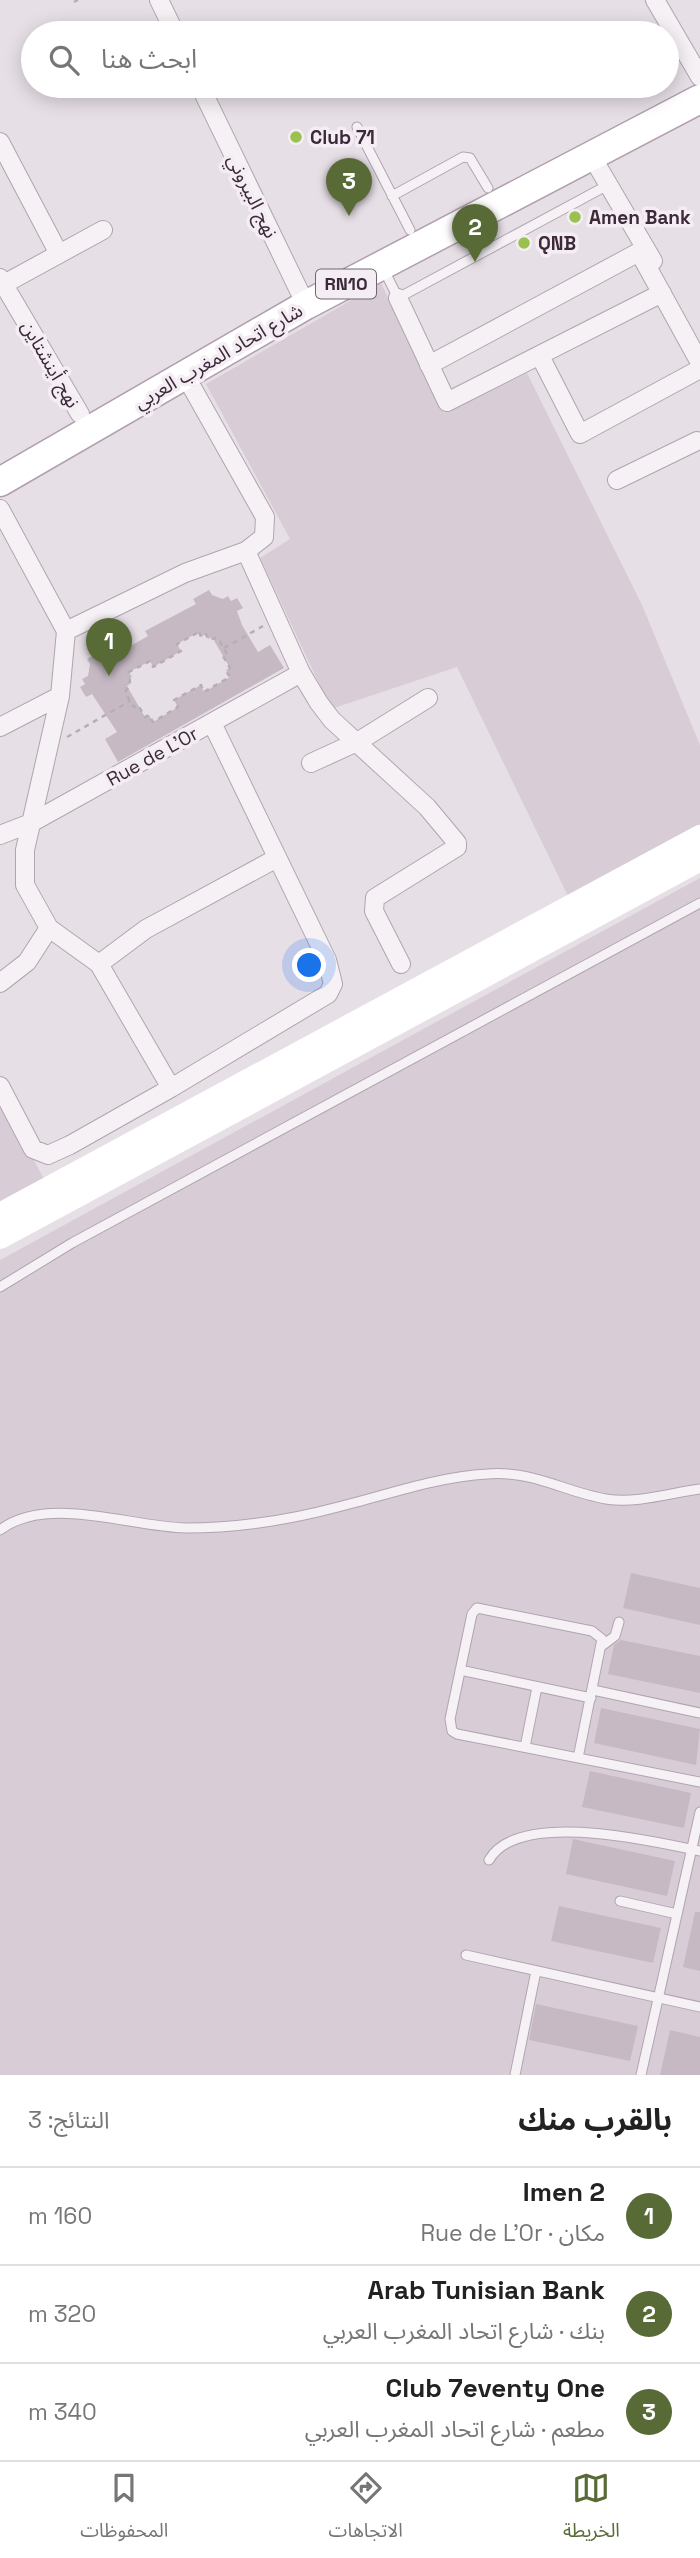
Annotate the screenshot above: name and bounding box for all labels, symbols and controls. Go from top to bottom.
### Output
search box [21,21,679,98]
icon: search [45,41,83,79]
text: ابحث هنا [101,42,197,76]
place label: Club 71 [310,125,375,150]
marker: Club 71 [288,129,304,145]
street label: نهج البيروني [219,150,284,243]
pin: 3 [326,158,372,216]
pin: 2 [452,204,498,262]
place label: Amen Bank [589,205,691,230]
marker: Amen Bank [567,209,583,225]
place label: QNB [538,231,576,256]
marker: QNB [516,235,532,251]
road number: RN10 [316,270,376,298]
street label: شارع اتحاد المغرب العربي [129,298,308,417]
street label: نهج أينشتاين [14,316,86,413]
pin: 1 [86,618,132,676]
street label: Rue de L'Or [102,721,202,792]
your location [292,948,326,982]
text: بالقرب منك [518,2100,672,2139]
text: النتائج: 3 [28,2105,109,2135]
text: Imen 2 [523,2175,605,2209]
text: 160 m [28,2201,92,2231]
text: 1 [644,2201,654,2231]
text: مكان · Rue de L'Or [420,2218,605,2248]
text: Arab Tunisian Bank [368,2273,605,2307]
text: 320 m [28,2299,96,2329]
text: 2 [642,2299,656,2329]
text: بنك · شارع اتحاد المغرب العربي [323,2316,605,2346]
text: Club 7eventy One [385,2371,605,2405]
text: 340 m [28,2397,97,2427]
text: 3 [642,2397,656,2427]
text: مطعم · شارع اتحاد المغرب العربي [305,2414,605,2444]
tab: المحفوظات [80,2469,168,2551]
tab: الاتجاهات [329,2469,403,2551]
tab: الخريطة [563,2469,620,2551]

